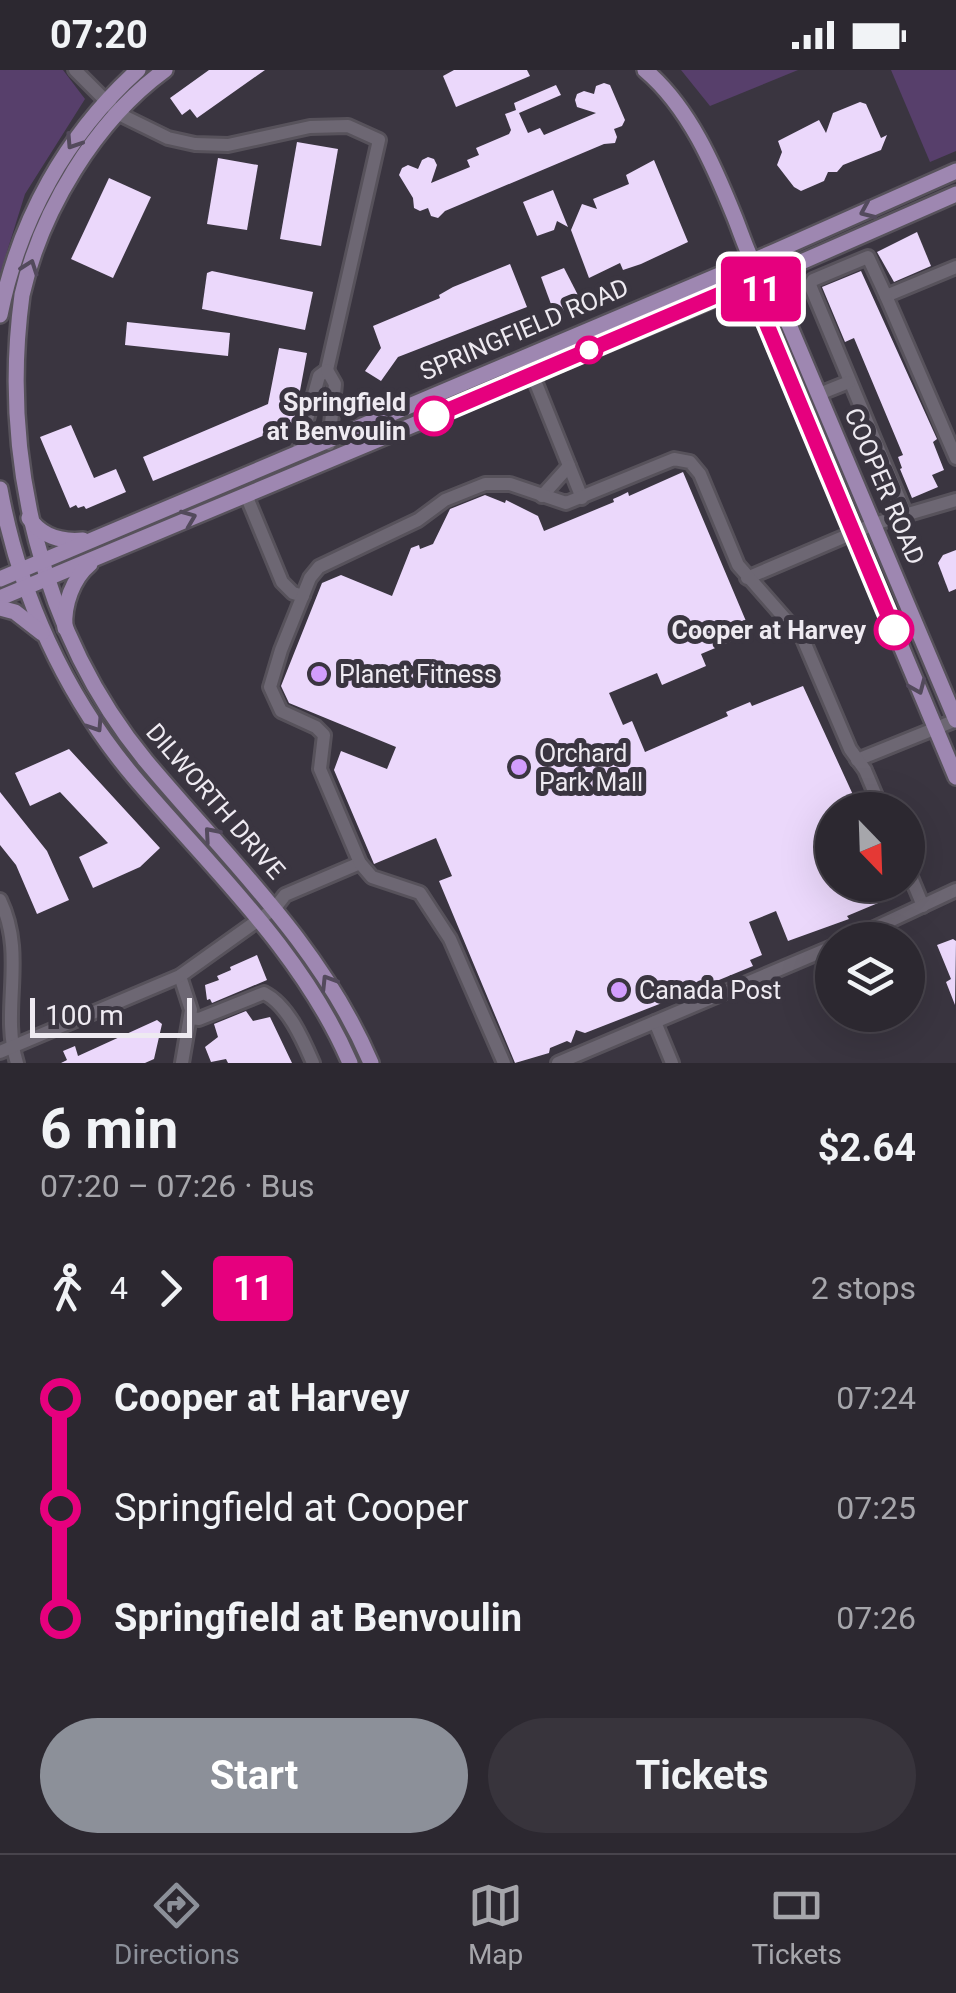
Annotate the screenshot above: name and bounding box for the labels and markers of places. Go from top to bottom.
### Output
unlabelled marker [576,337,602,363]
place label: Springfield at Benvoulin [267,388,406,446]
marker: Springfield at Benvoulin [415,397,453,435]
marker: Cooper at Harvey [875,611,913,649]
place label: Cooper at Harvey [672,616,866,645]
place label: Planet Fitness [339,660,497,689]
marker: Planet Fitness [308,663,330,685]
place label: Orchard Park Mall [539,739,643,797]
marker: Orchard Park Mall [508,756,530,778]
place label: Canada Post [639,976,781,1005]
marker: Canada Post [608,979,630,1001]

